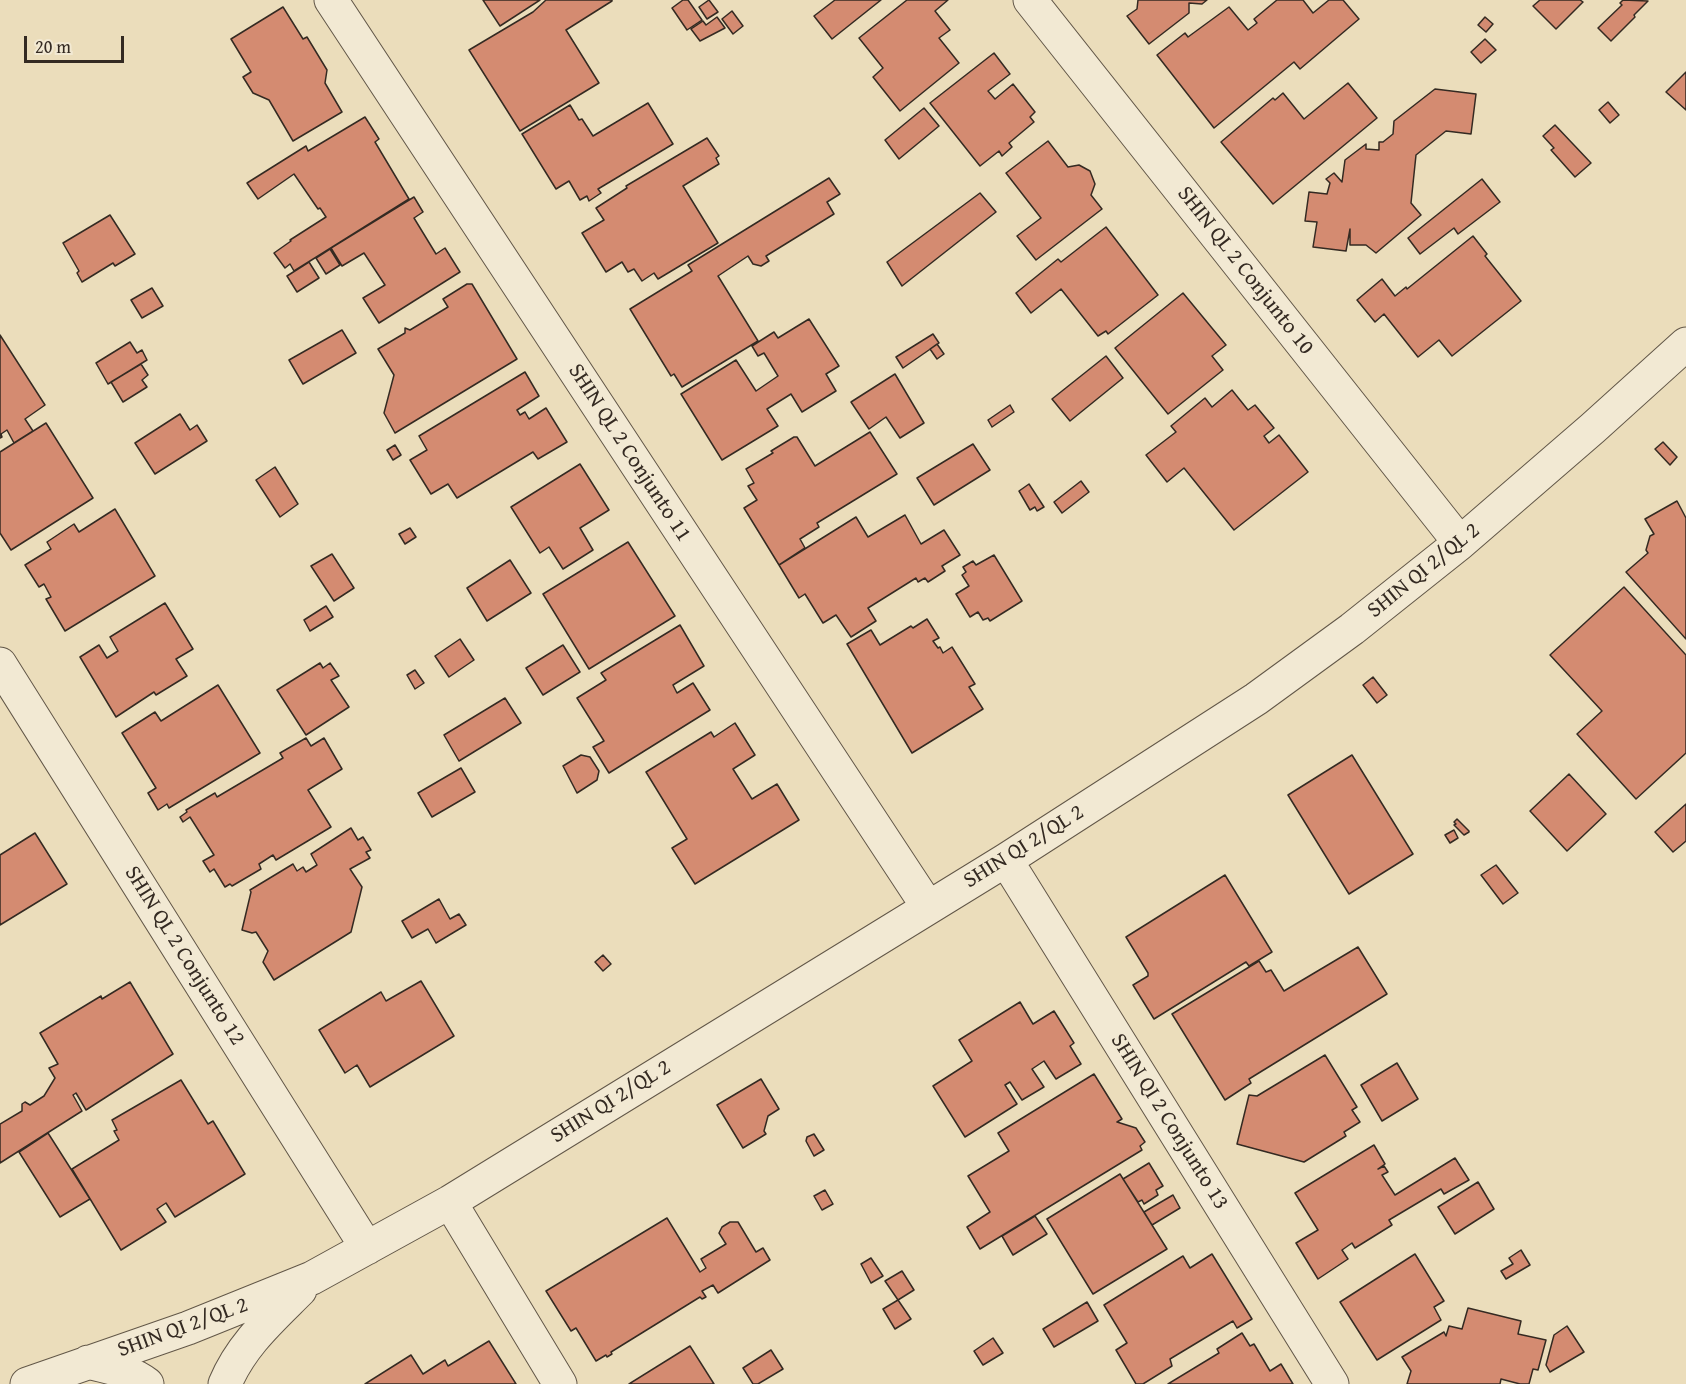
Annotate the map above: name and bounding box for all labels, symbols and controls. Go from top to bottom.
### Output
scale bar [27,24,128,62]
text: 20 m [35,33,71,60]
street label: SHIN QL 2 Conjunto 10 [1171,182,1319,360]
street label: SHIN QL 2 Conjunto 11 [562,359,696,547]
street label: SHIN QI 2/QL 2 [1363,518,1485,624]
street label: SHIN QI 2/QL 2 [959,800,1089,894]
street label: SHIN QL 2 Conjunto 12 [118,861,250,1051]
street label: SHIN QI 2 Conjunto 13 [1104,1029,1234,1215]
street label: SHIN QI 2/QL 2 [546,1055,676,1149]
street label: SHIN QI 2/QL 2 [114,1292,252,1364]

